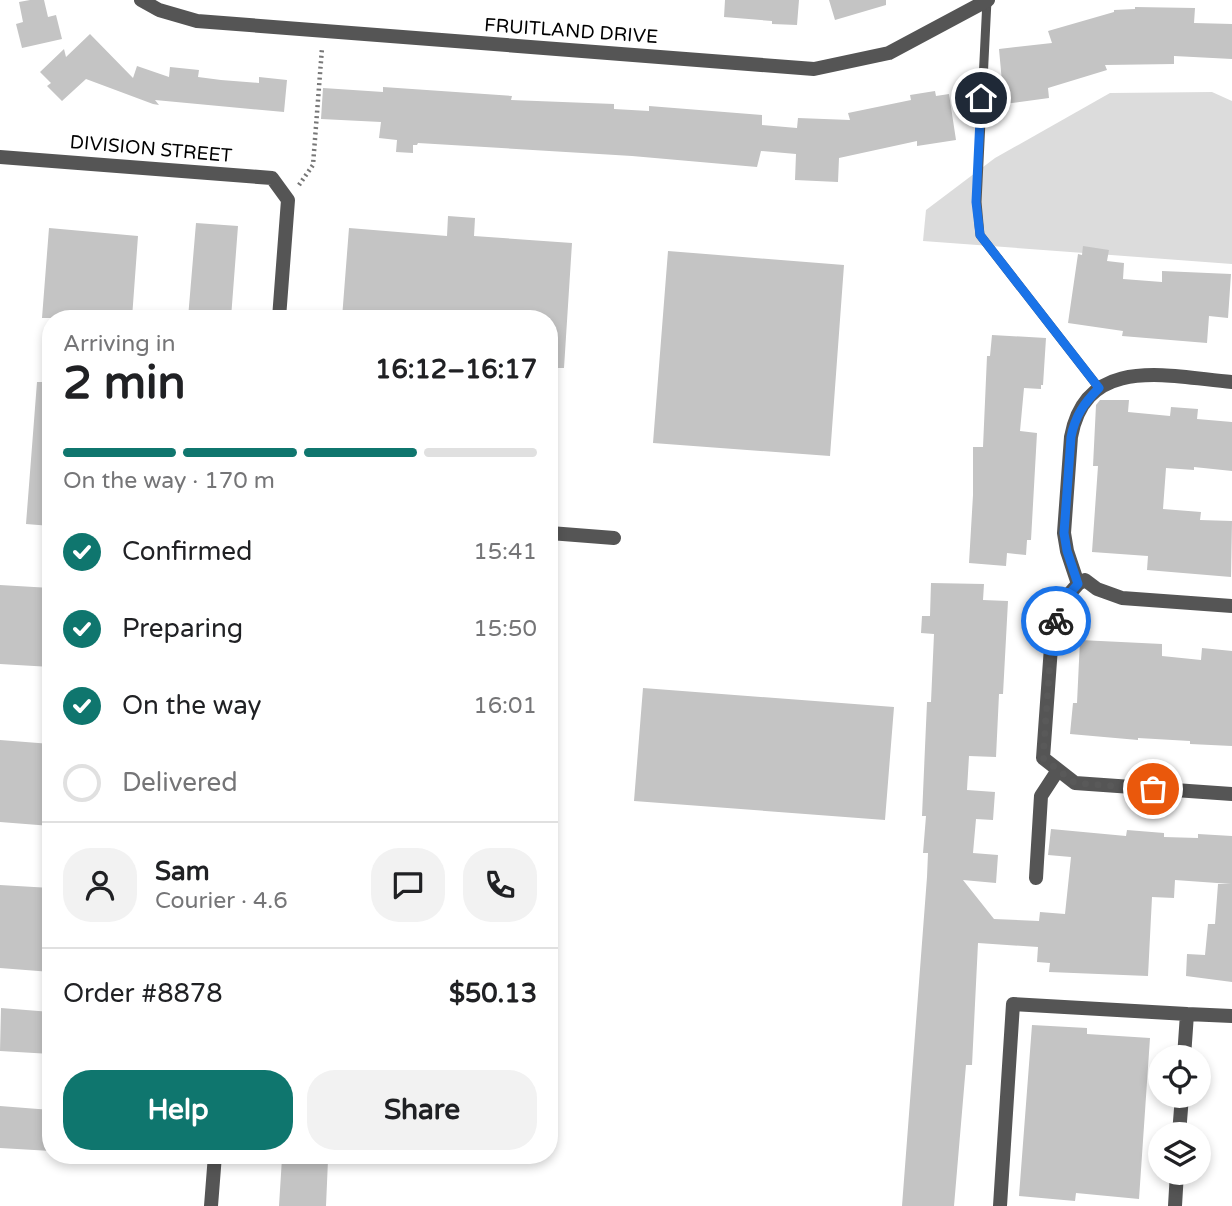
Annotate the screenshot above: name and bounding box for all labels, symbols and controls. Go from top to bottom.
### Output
street label: FRUITLAND DRIVE [483,14,659,48]
pin [951,68,1011,128]
icon: home [962,79,1000,117]
street label: DIVISION STREET [69,131,234,167]
text: Arriving in [63,330,176,358]
text: 16:12–16:17 [375,354,537,385]
text: 2 min [63,356,186,411]
text: On the way · 170 m [63,467,275,495]
icon: check [63,533,101,571]
text: Confirmed [122,536,252,567]
text: 15:41 [473,538,537,566]
courier [1021,586,1091,656]
icon: bike [1037,602,1075,640]
icon: check [63,610,101,648]
text: Preparing [122,613,243,644]
text: 15:50 [473,615,537,643]
icon: check [63,687,101,725]
text: On the way [122,690,262,721]
text: 16:01 [473,692,537,720]
pin [1123,759,1183,819]
text: Delivered [122,767,238,798]
icon: bag [1134,770,1172,808]
button: person [63,848,137,922]
button: chat [371,848,445,922]
button: phone [463,848,537,922]
text: Sam [155,856,210,887]
text: Courier · 4.6 [155,887,288,915]
text: Order #8878 [63,978,223,1009]
text: $50.13 [449,978,537,1009]
map controls [1148,1045,1211,1185]
button: locate [1148,1045,1211,1108]
button: Help [63,1070,293,1150]
button: Share [307,1070,537,1150]
button: layers [1148,1122,1211,1185]

